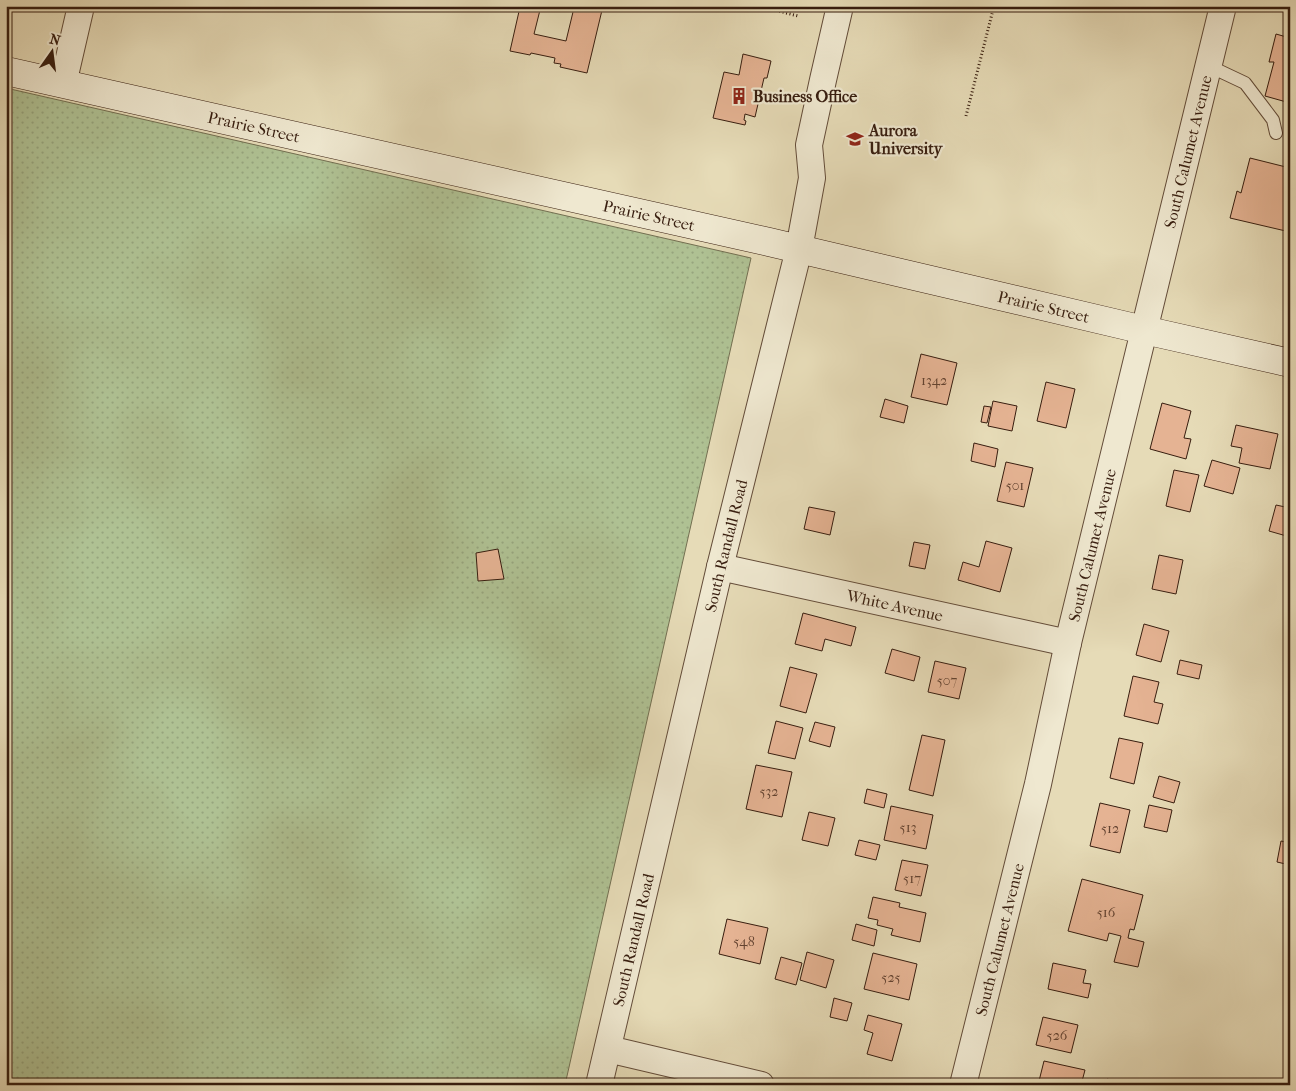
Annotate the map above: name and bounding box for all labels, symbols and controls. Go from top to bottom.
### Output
north arrow [28,28,78,78]
text: N [48,30,63,49]
street label: South Calumet Avenue [1160,73,1215,230]
building icon: Business Office [729,86,749,106]
place label: Business Office [753,87,857,106]
street label: Prairie Street [206,107,302,146]
place label: Aurora University [868,121,944,159]
school or university icon: Aurora University [845,129,865,149]
street label: Prairie Street [601,196,697,235]
street label: Prairie Street [996,286,1092,326]
house number: 1342 [921,372,947,389]
street label: South Calumet Avenue [1064,467,1120,624]
street label: South Randall Road [700,477,751,614]
house number: 501 [1006,477,1024,494]
street label: White Avenue [844,585,945,625]
house number: 507 [937,672,957,689]
house number: 532 [760,783,779,800]
house number: 513 [900,819,916,836]
house number: 512 [1101,820,1119,837]
street label: South Calumet Avenue [971,861,1027,1018]
house number: 517 [903,870,921,887]
street label: South Randall Road [608,871,658,1008]
house number: 516 [1097,904,1116,921]
house number: 548 [733,933,755,950]
house number: 525 [881,969,901,986]
house number: 526 [1047,1027,1068,1044]

